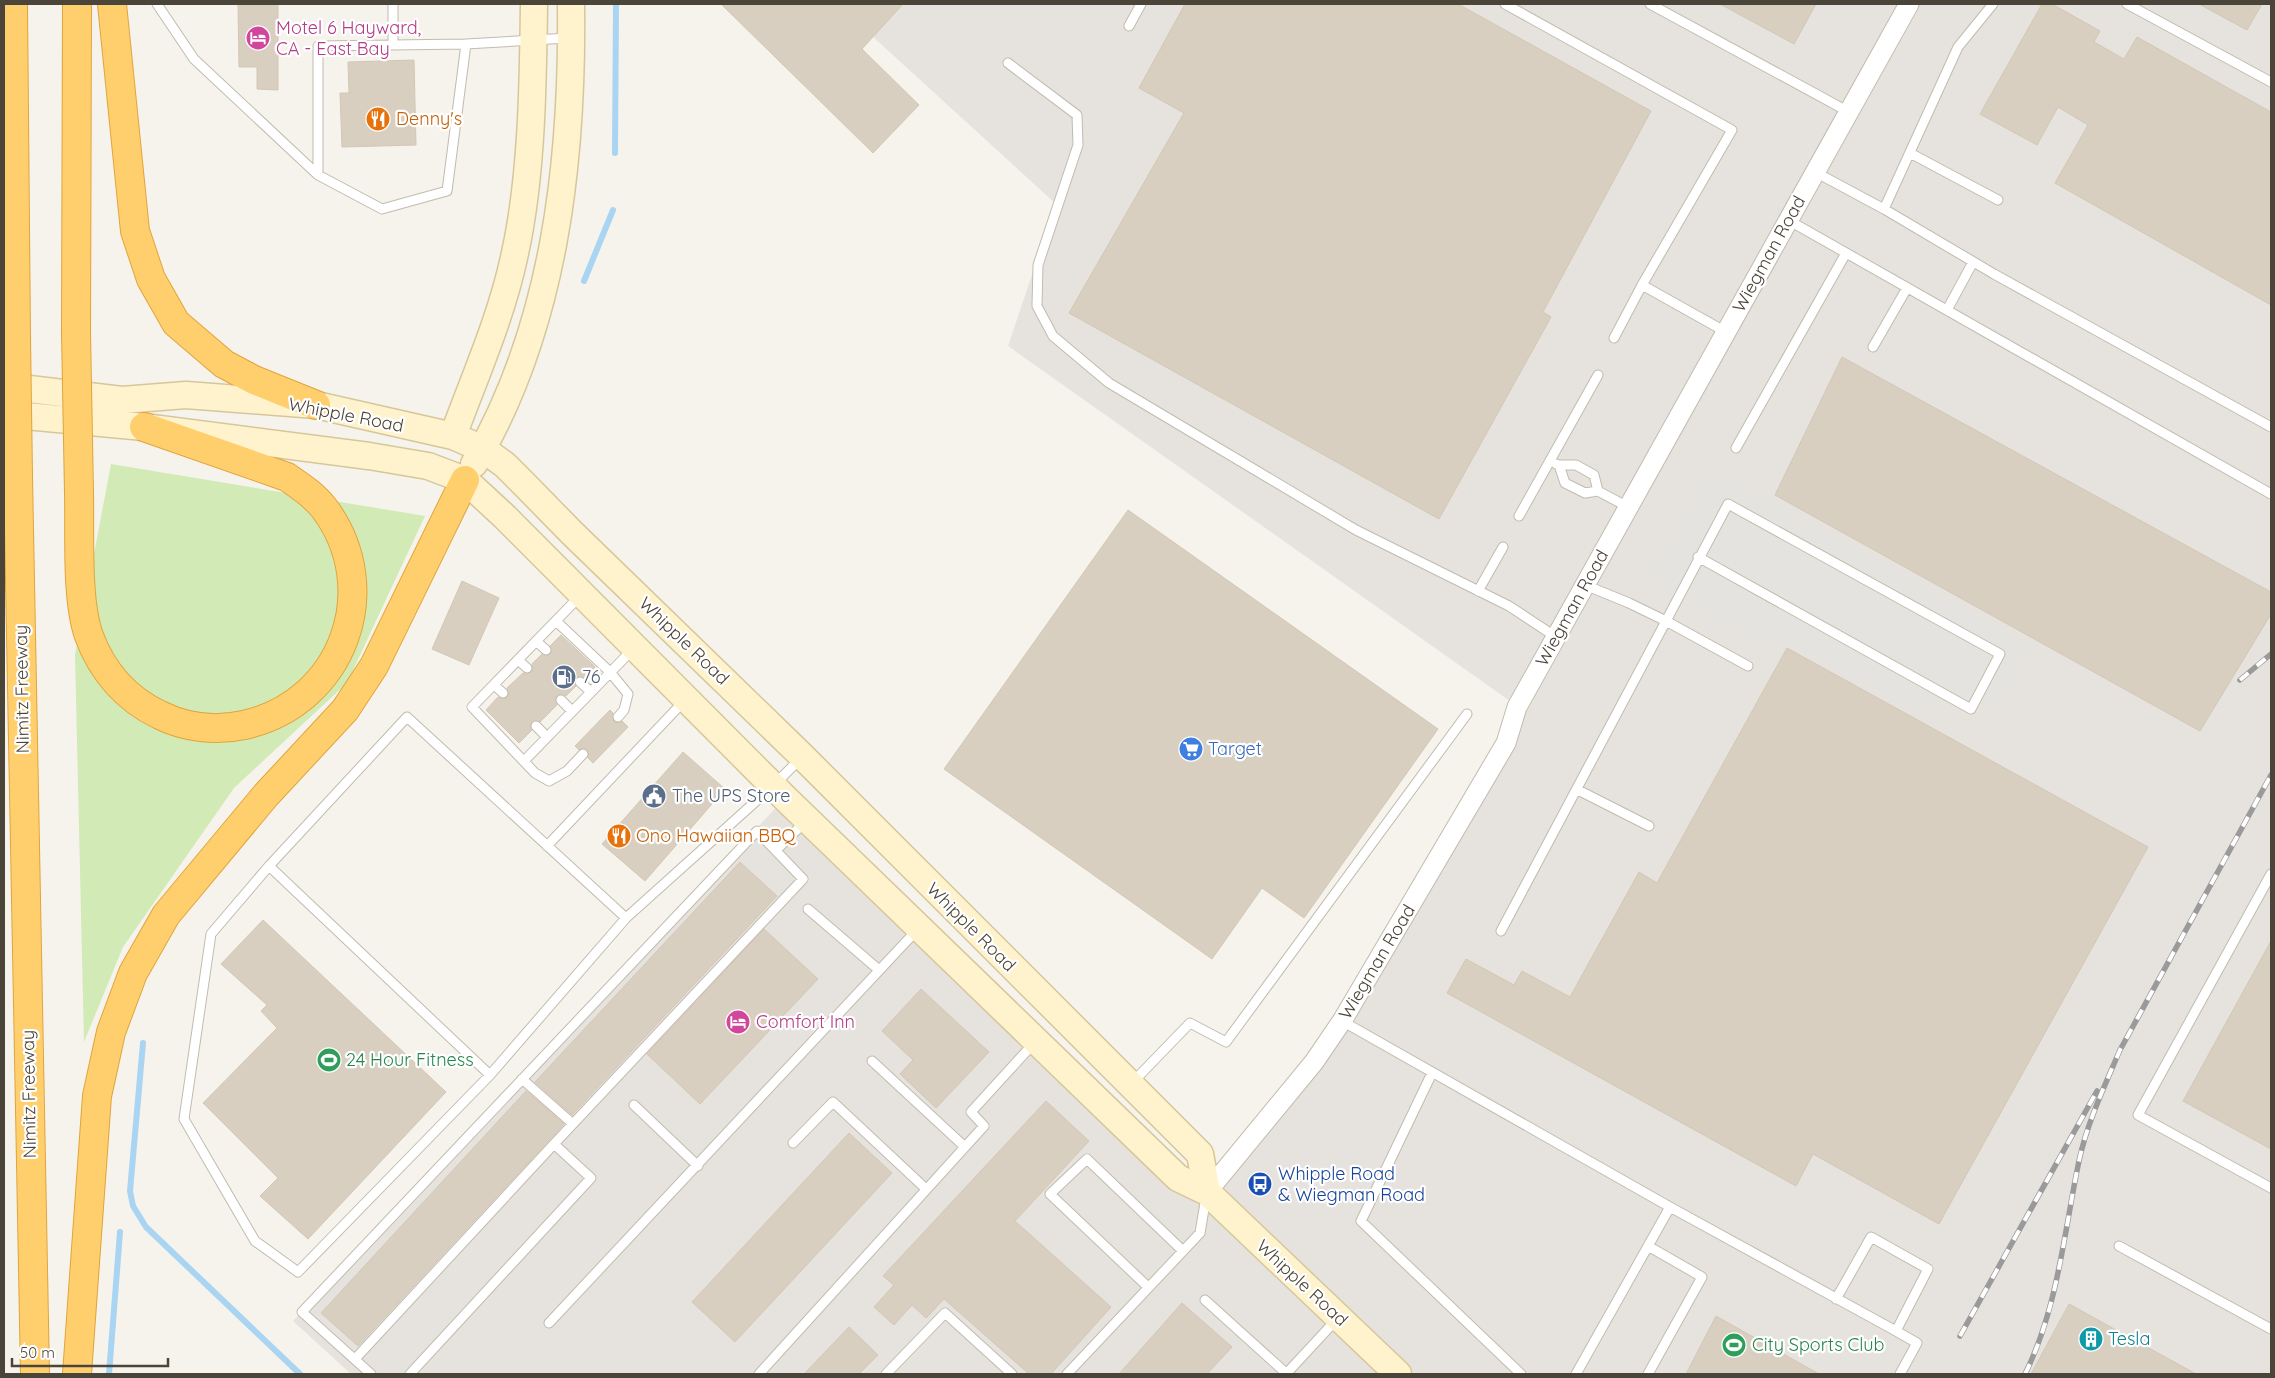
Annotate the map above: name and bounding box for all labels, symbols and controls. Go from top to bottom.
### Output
place label: Motel 6 Hayward, CA - East Bay [276,16,421,60]
hotel icon: Motel 6 Hayward, CA - East Bay [245,25,271,51]
restaurant icon: Denny's [365,106,391,132]
place label: Denny's [396,107,462,130]
street label: Wiegman Road [1727,191,1810,316]
street label: Whipple Road [286,392,406,437]
street label: Wiegman Road [1530,545,1613,670]
street label: Whipple Road [634,592,734,690]
street label: Nimitz Freeway [9,625,34,753]
fuel station icon: 76 [551,664,577,690]
place label: 76 [582,665,601,688]
supermarket icon: Target [1178,736,1204,762]
place label: Target [1208,737,1262,760]
public building icon: The UPS Store [641,783,667,809]
place label: The UPS Store [672,784,790,807]
restaurant icon: Ono Hawaiian BBQ [606,823,632,849]
place label: Ono Hawaiian BBQ [636,824,797,847]
street label: Whipple Road [922,877,1021,976]
street label: Wiegman Road [1333,900,1420,1023]
hotel icon: Comfort Inn [725,1009,751,1035]
place label: Comfort Inn [756,1010,855,1033]
street label: Nimitz Freeway [16,1030,41,1158]
sports icon: 24 Hour Fitness [316,1047,342,1073]
place label: 24 Hour Fitness [346,1048,474,1071]
place label: Whipple Road & Wiegman Road [1278,1162,1425,1206]
bus stop icon: Whipple Road & Wiegman Road [1247,1171,1273,1197]
street label: Whipple Road [1252,1234,1353,1331]
building icon: Tesla [2078,1326,2104,1352]
place label: Tesla [2108,1327,2150,1350]
sports icon: City Sports Club [1721,1332,1747,1358]
place label: City Sports Club [1752,1333,1885,1356]
scale bar [12,1336,169,1368]
text: 50 m [20,1343,55,1362]

